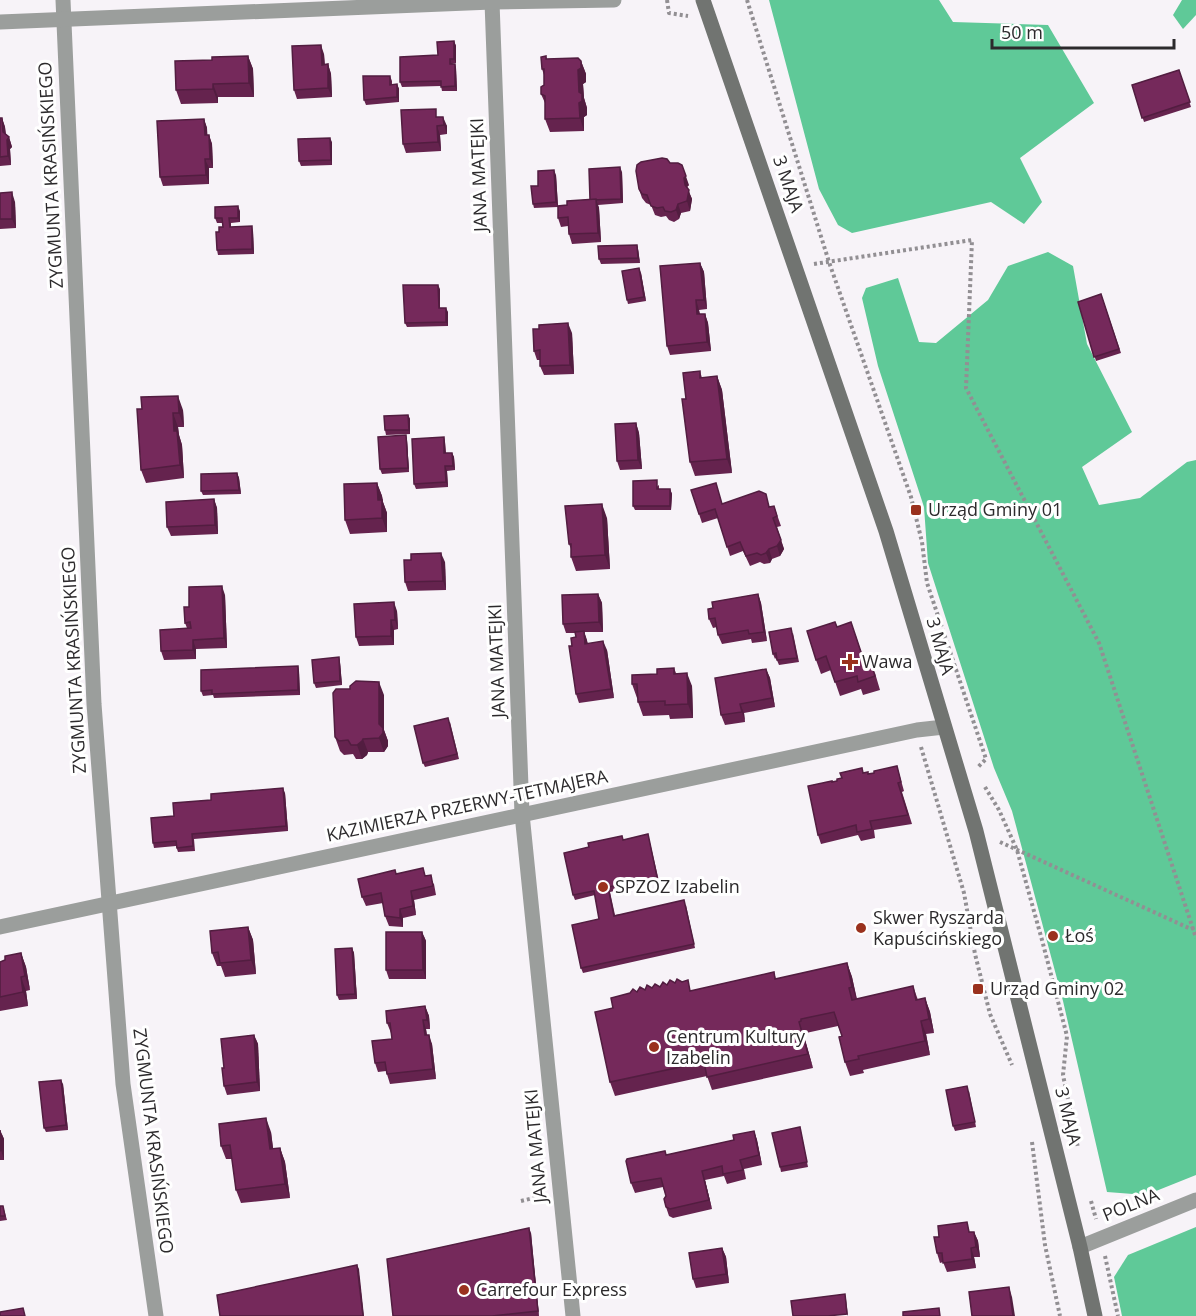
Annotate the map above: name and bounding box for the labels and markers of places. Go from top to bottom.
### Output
place label: Urząd Gminy 01 [928,497,1062,521]
marker: Urząd Gminy 01 [909,503,923,517]
place label: Wawa [862,649,913,673]
marker: Wawa [843,655,857,669]
place label: SPZOZ Izabelin [615,874,740,898]
marker: SPZOZ Izabelin [596,880,610,894]
place label: Skwer Ryszarda Kapuścińskiego [873,905,1004,950]
marker: Skwer Ryszarda Kapuścińskiego [854,921,868,935]
place label: Łoś [1065,923,1094,947]
marker: Łoś [1046,929,1060,943]
place label: Urząd Gminy 02 [990,976,1124,1000]
marker: Urząd Gminy 02 [971,982,985,996]
place label: Centrum Kultury Izabelin [666,1024,806,1069]
marker: Centrum Kultury Izabelin [647,1040,661,1054]
place label: Carrefour Express [476,1277,627,1301]
marker: Carrefour Express [457,1283,471,1297]

